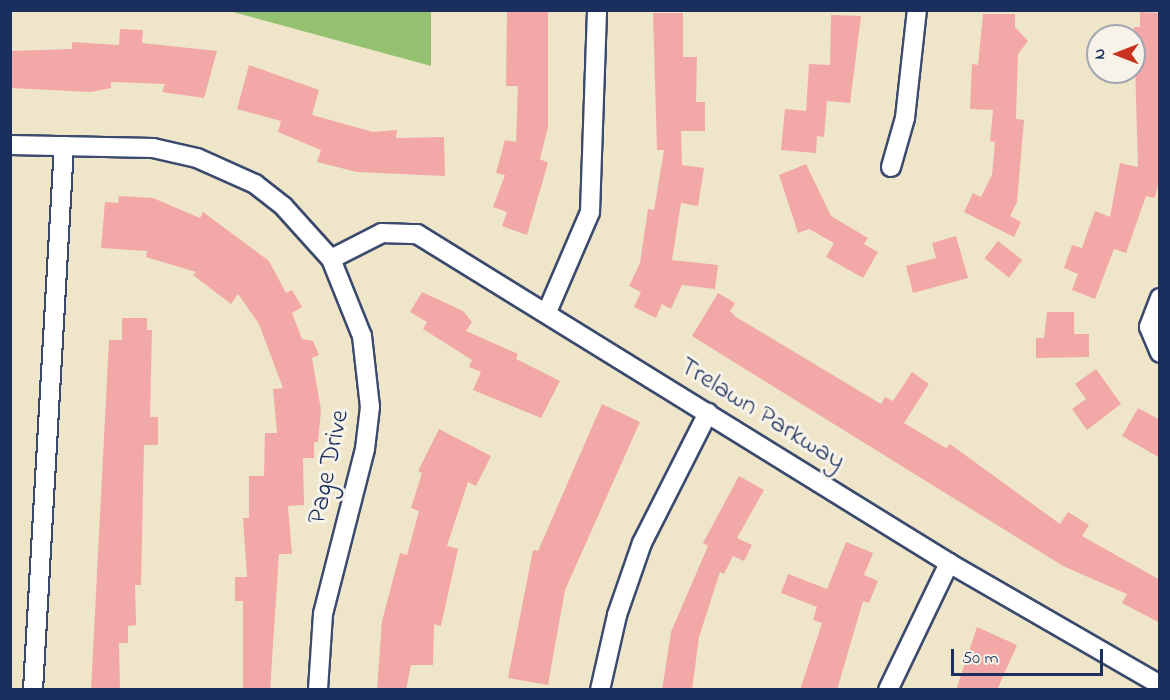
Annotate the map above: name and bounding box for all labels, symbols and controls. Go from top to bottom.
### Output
north arrow [1086,24,1146,84]
text: N [1088,49,1112,59]
street label: Trelawn Parkway [673,350,851,478]
street label: Page Drive [301,407,357,527]
scale bar [954,637,1106,675]
text: 50 m [962,646,999,672]

